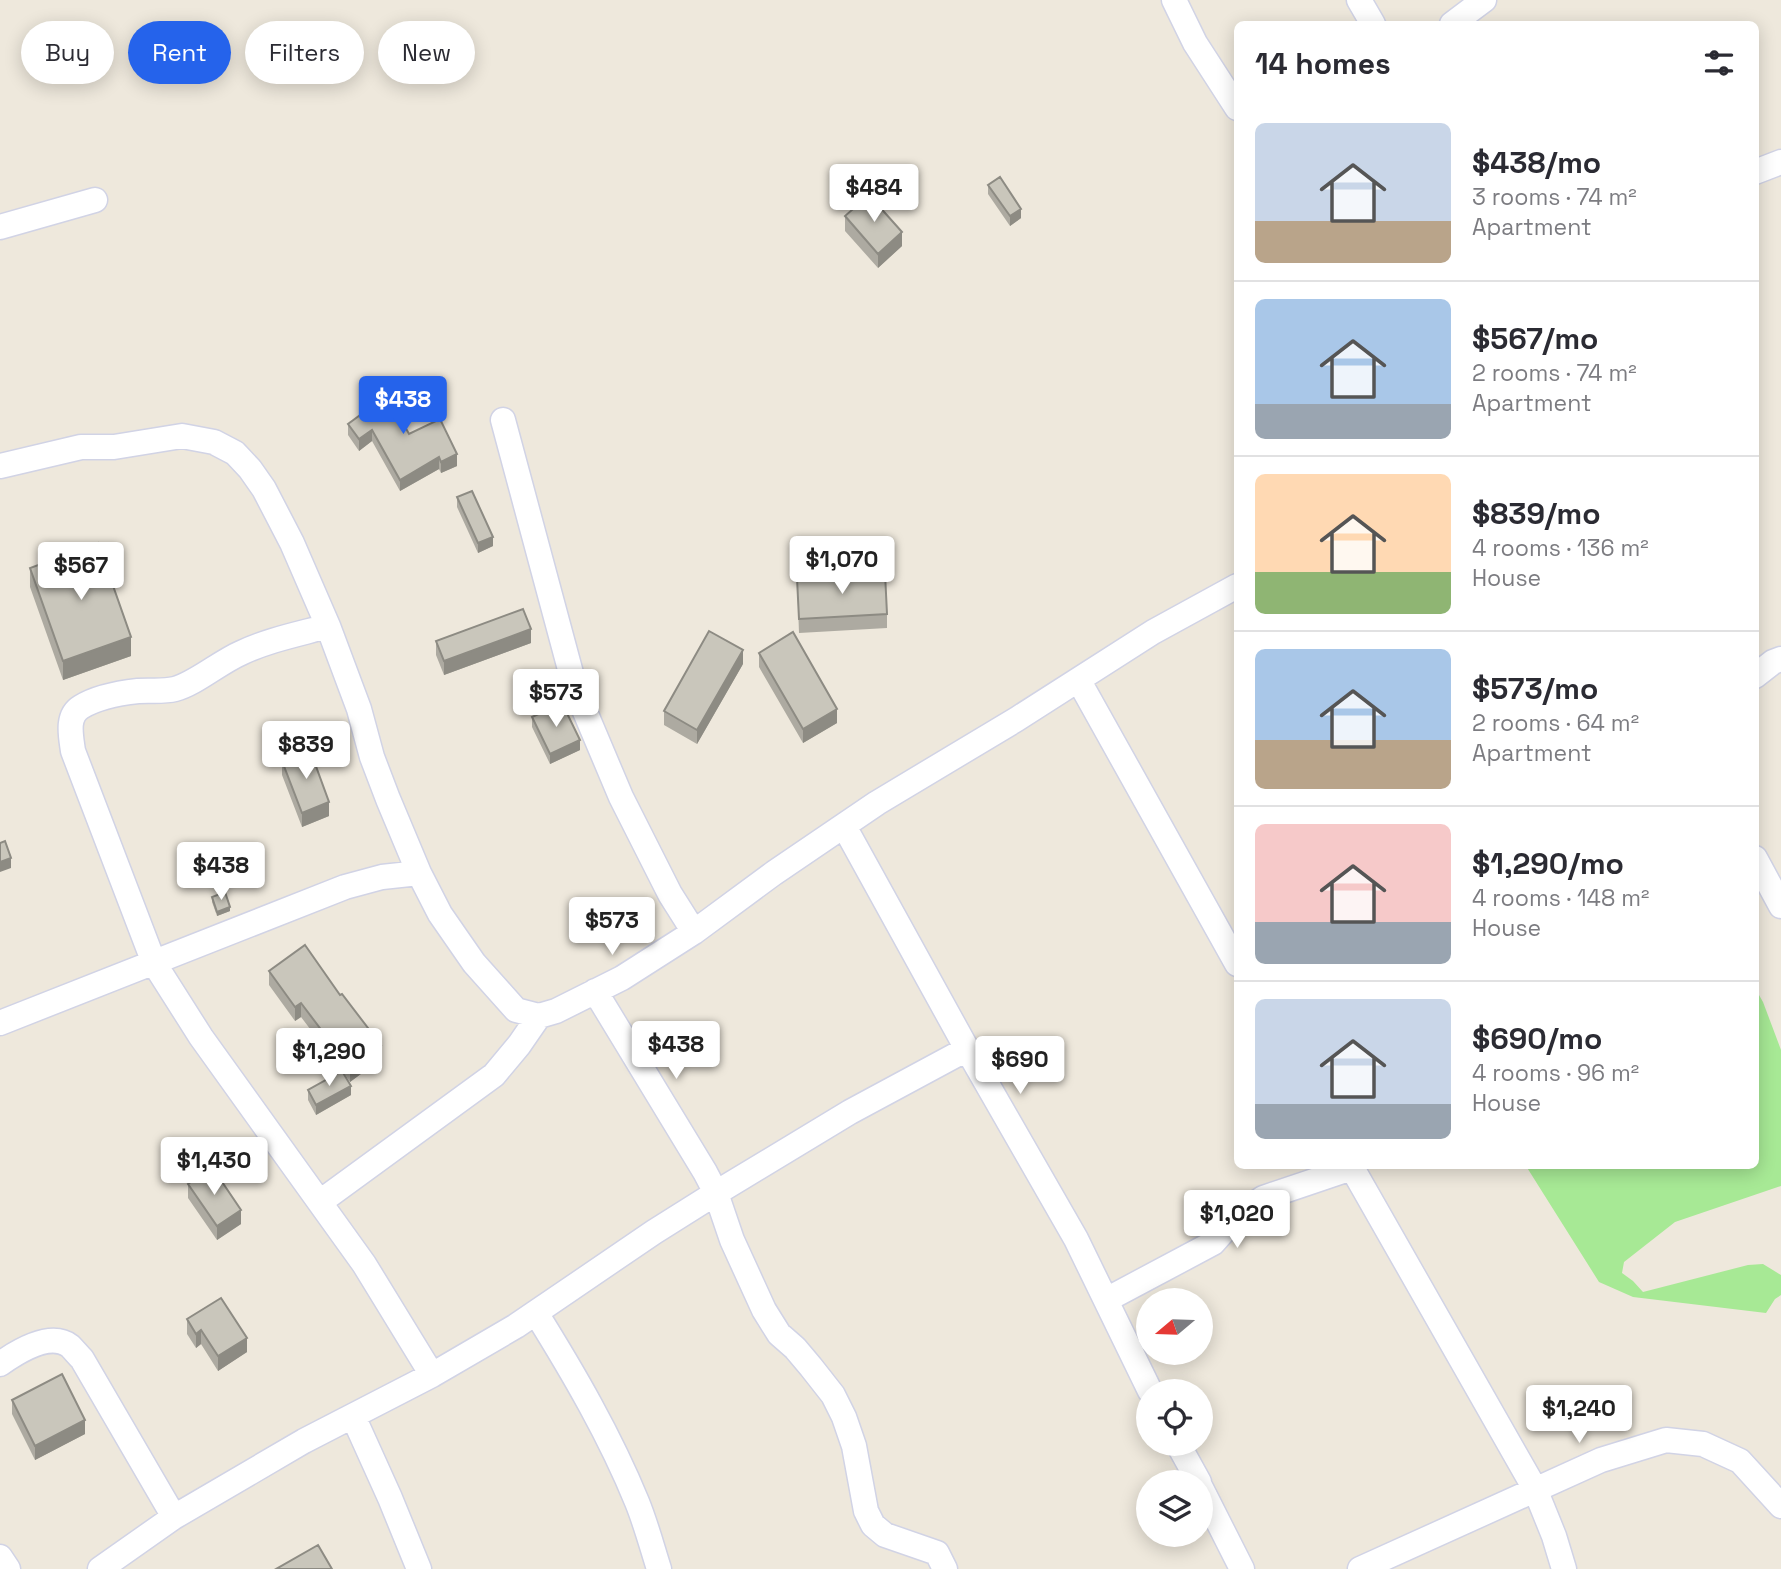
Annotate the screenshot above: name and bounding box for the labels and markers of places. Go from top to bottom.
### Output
pin: $484 [833,164,915,224]
pin: $438 [362,376,444,436]
pin: $1,070 [785,536,899,596]
pin: $567 [40,542,122,602]
pin: $573 [515,670,597,729]
pin: $839 [265,722,347,781]
pin: $438 [180,842,262,902]
pin: $573 [571,898,653,957]
pin: $438 [635,1021,717,1081]
pin: $1,290 [272,1028,386,1088]
pin: $690 [979,1036,1061,1096]
pin: $1,430 [157,1138,271,1197]
pin: $1,020 [1180,1190,1294,1250]
pin: $1,240 [1522,1386,1636,1445]

